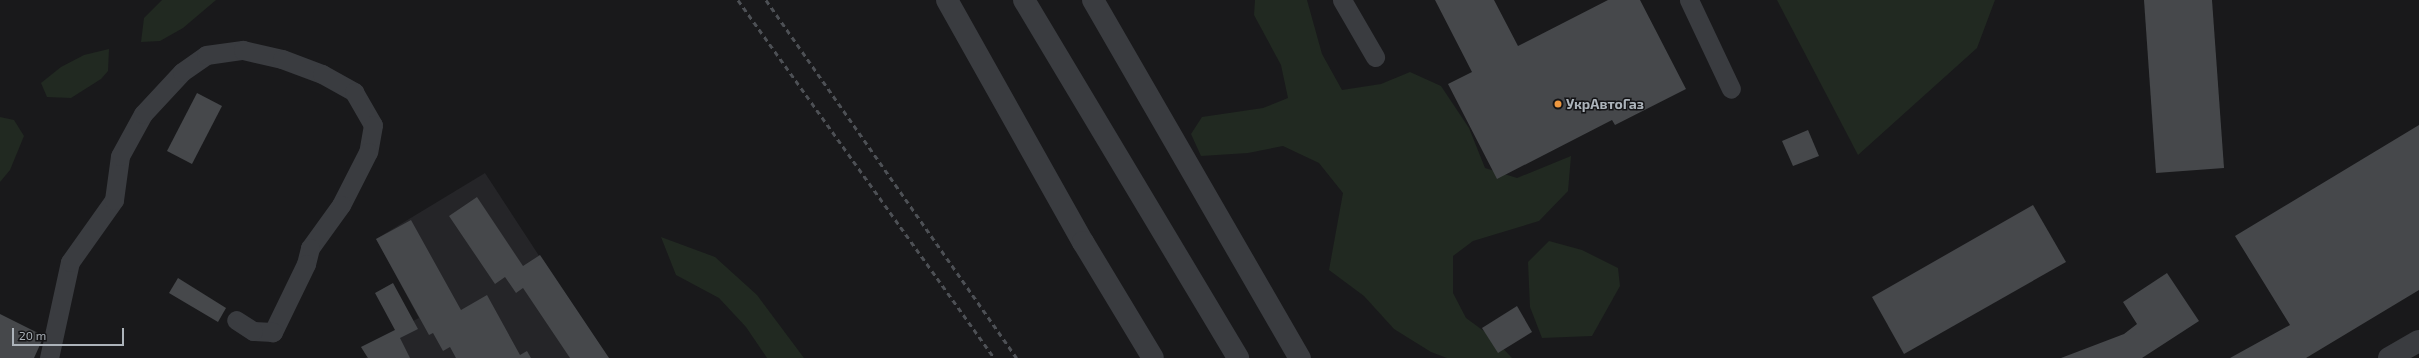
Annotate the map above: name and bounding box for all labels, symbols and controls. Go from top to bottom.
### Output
place label: УкрАвтоГаз [1566,96,1644,112]
marker: УкрАвтоГаз [1553,99,1563,109]
scale bar [14,320,126,346]
text: 20 m [19,328,46,342]

